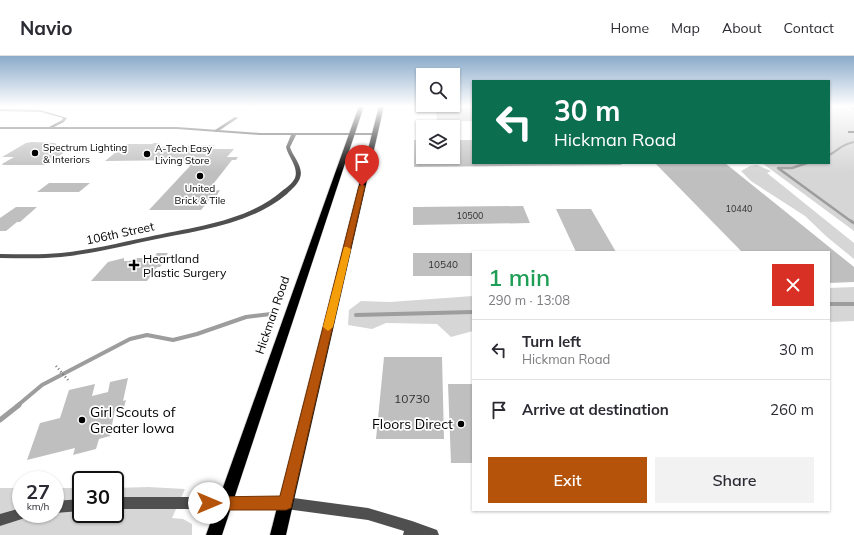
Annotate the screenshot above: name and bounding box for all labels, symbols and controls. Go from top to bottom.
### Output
text: Navio [20,16,73,40]
text: Home [610,19,649,37]
text: Map [671,19,700,37]
text: About [722,19,762,37]
text: Contact [784,19,834,37]
map controls [416,68,460,164]
button: search [416,68,460,112]
text: 30 m [554,93,620,128]
icon: left [488,96,540,148]
button: layers [416,120,460,164]
text: Hickman Road [554,128,676,151]
place label: Spectrum Lighting & Interiors [43,141,127,166]
place label: A-Tech Easy Living Store [155,142,213,167]
pin [345,145,379,186]
marker: Spectrum Lighting & Interiors [30,148,40,158]
marker: A-Tech Easy Living Store [142,149,152,159]
icon: arrive [351,151,373,173]
marker: United Brick & Tile [195,171,205,181]
place label: United Brick & Tile [174,182,226,207]
house number: 10440 [725,203,753,214]
house number: 10500 [456,210,484,221]
street label: 106th Street [85,218,155,248]
place label: Heartland Plastic Surgery [143,251,227,280]
house number: 10540 [428,258,458,271]
marker: Heartland Plastic Surgery [128,259,140,271]
text: 1 min [488,262,550,292]
button: close [772,264,814,306]
street label: Hickman Road [252,274,292,356]
text: 290 m · 13:08 [488,292,570,308]
text: Turn left [522,332,581,351]
icon: left [488,339,510,361]
text: 30 m [779,340,814,359]
text: Hickman Road [522,351,610,367]
house number: 10730 [394,391,430,406]
icon: arrive [488,399,510,421]
text: Arrive at destination [522,400,669,419]
text: 260 m [770,400,814,419]
place label: Girl Scouts of Greater Iowa [90,403,176,437]
marker: Girl Scouts of Greater Iowa [77,415,87,425]
place label: Floors Direct [372,415,453,433]
marker: Floors Direct [456,419,466,429]
button: Exit [488,457,647,503]
button: Share [655,457,814,503]
speed limit sign: 30 [72,471,124,523]
text: 27 [26,479,50,504]
position arrow [188,482,230,524]
text: km/h [27,500,49,513]

